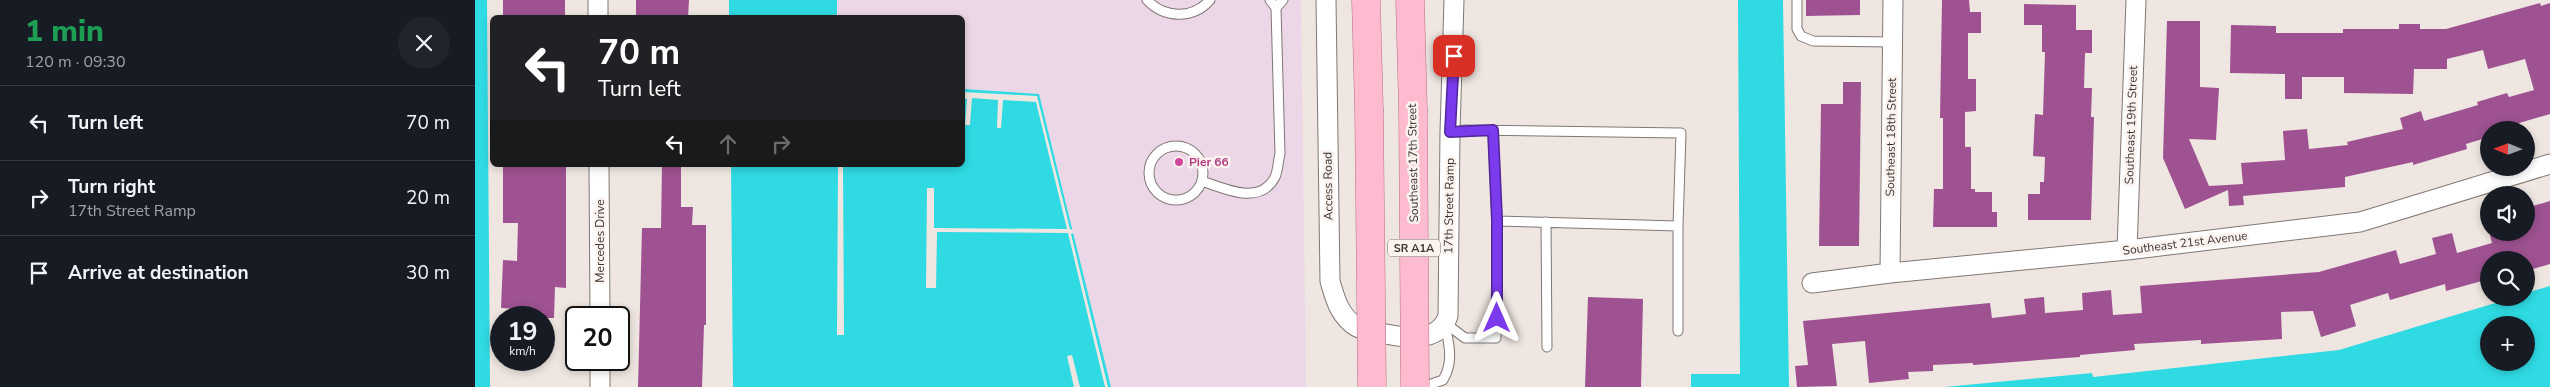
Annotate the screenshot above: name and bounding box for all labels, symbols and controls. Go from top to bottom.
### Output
text: 1 min [25,11,104,52]
button: close [398,17,450,69]
text: 70 m [598,29,680,76]
icon: left [515,35,580,100]
pin [1433,35,1475,77]
icon: arrive [1440,42,1468,70]
text: 120 m · 09:30 [25,51,126,73]
street label: Southeast 19th Street [2121,65,2141,185]
text: Turn left [598,74,681,104]
street label: Southeast 18th Street [1882,77,1900,197]
street label: Southeast 17th Street [1404,103,1422,223]
icon: left [25,109,53,137]
text: Turn left [68,110,143,136]
text: 70 m [406,110,450,136]
north arrow [2480,121,2535,176]
map controls [2480,121,2535,371]
icon: left [661,130,689,158]
icon: ahead [714,130,742,158]
icon: right [767,130,795,158]
street label: Access Road [1319,152,1337,220]
place label: Pier 66 [1189,154,1229,170]
marker: Pier 66 [1173,156,1185,168]
street label: 17th Street Ramp [1440,158,1458,254]
text: Turn right [68,174,155,200]
icon: right [25,184,53,212]
text: 20 m [406,185,450,211]
button: sound [2480,186,2535,241]
street label: Mercedes Drive [592,199,608,283]
text: 17th Street Ramp [68,200,196,222]
street label: Southeast 21st Avenue [2122,227,2248,259]
road number: SR A1A [1388,240,1440,256]
button: search [2480,251,2535,306]
icon: arrive [25,259,53,287]
text: Arrive at destination [68,260,249,286]
text: 30 m [406,260,450,286]
position arrow [1470,291,1522,343]
speed limit sign: 20 [565,306,630,371]
text: 19 [507,315,538,349]
button: + [2480,316,2535,371]
text: km/h [509,343,536,359]

